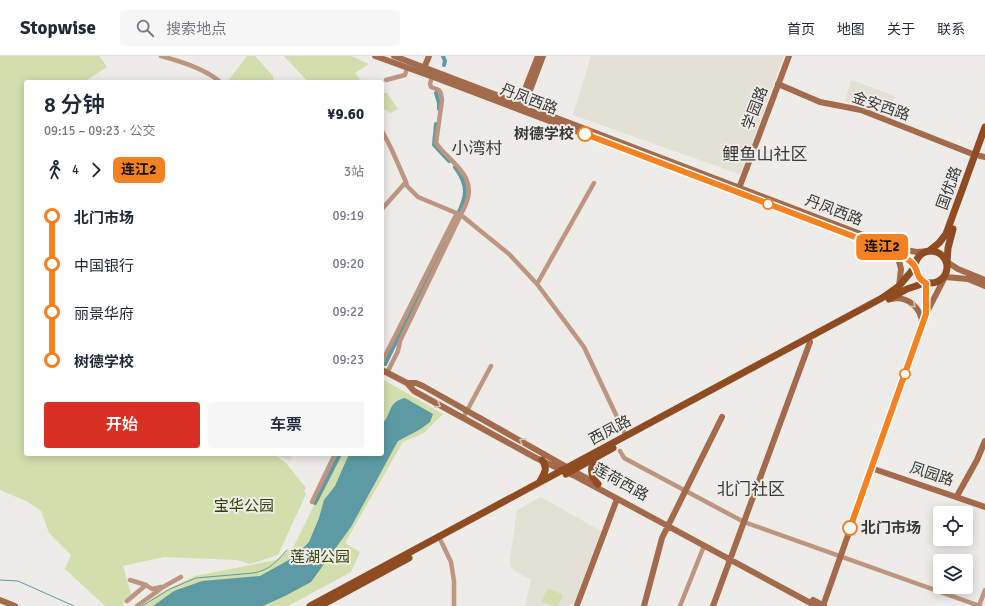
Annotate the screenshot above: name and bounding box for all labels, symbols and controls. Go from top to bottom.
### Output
search box [120,10,400,46]
text: Stopwise [20,16,96,40]
icon: search [134,17,156,39]
text: 搜索地点 [166,20,226,38]
text: 首页 [787,21,815,38]
text: 地图 [837,21,865,38]
text: 关于 [887,21,915,38]
text: 联系 [937,21,965,38]
street label: 丹凤西路 [498,80,560,118]
street label: 学园路 [739,84,771,132]
street label: 金安西路 [850,88,912,124]
text: 8 分钟 [44,91,105,118]
text: ¥9.60 [327,105,364,123]
text: 09:15 – 09:23 · 公交 [44,123,155,139]
place label: 树德学校 [514,125,574,143]
marker: 树德学校 [577,126,593,142]
district label: 小湾村 [452,138,503,159]
district label: 鲤鱼山社区 [723,144,808,165]
icon: walk [44,159,66,181]
icon: forward [85,159,107,181]
text: 连江2 [121,161,157,178]
text: 4 [72,162,79,178]
text: 3站 [344,164,364,180]
street label: 国优路 [933,164,965,212]
street label: 丹凤西路 [803,191,865,229]
unlabelled marker [762,198,774,210]
text: 09:19 [332,208,364,224]
text: 北门市场 [74,209,134,227]
line badge: 连江2 [859,234,905,260]
text: 连江2 [864,238,900,255]
text: 09:20 [332,256,364,272]
text: 中国银行 [74,257,134,275]
one-way arrow [908,300,916,308]
text: 09:22 [332,304,364,320]
text: 丽景华府 [74,305,134,323]
text: 09:23 [332,352,364,368]
text: 树德学校 [74,353,134,371]
unlabelled marker [899,368,911,380]
one-way arrow [434,400,441,408]
button: 开始 [44,402,200,448]
button: 车票 [208,402,364,448]
street label: 西凤路 [586,411,634,449]
one-way arrow [519,438,526,445]
street label: 凤园路 [908,458,956,490]
street label: 莲荷西路 [590,460,652,504]
district label: 北门社区 [717,479,785,500]
park label: 宝华公园 [214,497,274,515]
map controls [933,506,973,594]
button: locate [933,506,973,546]
place label: 北门市场 [861,519,921,537]
marker: 北门市场 [842,520,858,536]
park label: 莲湖公园 [290,548,350,566]
button: layers [933,554,973,594]

